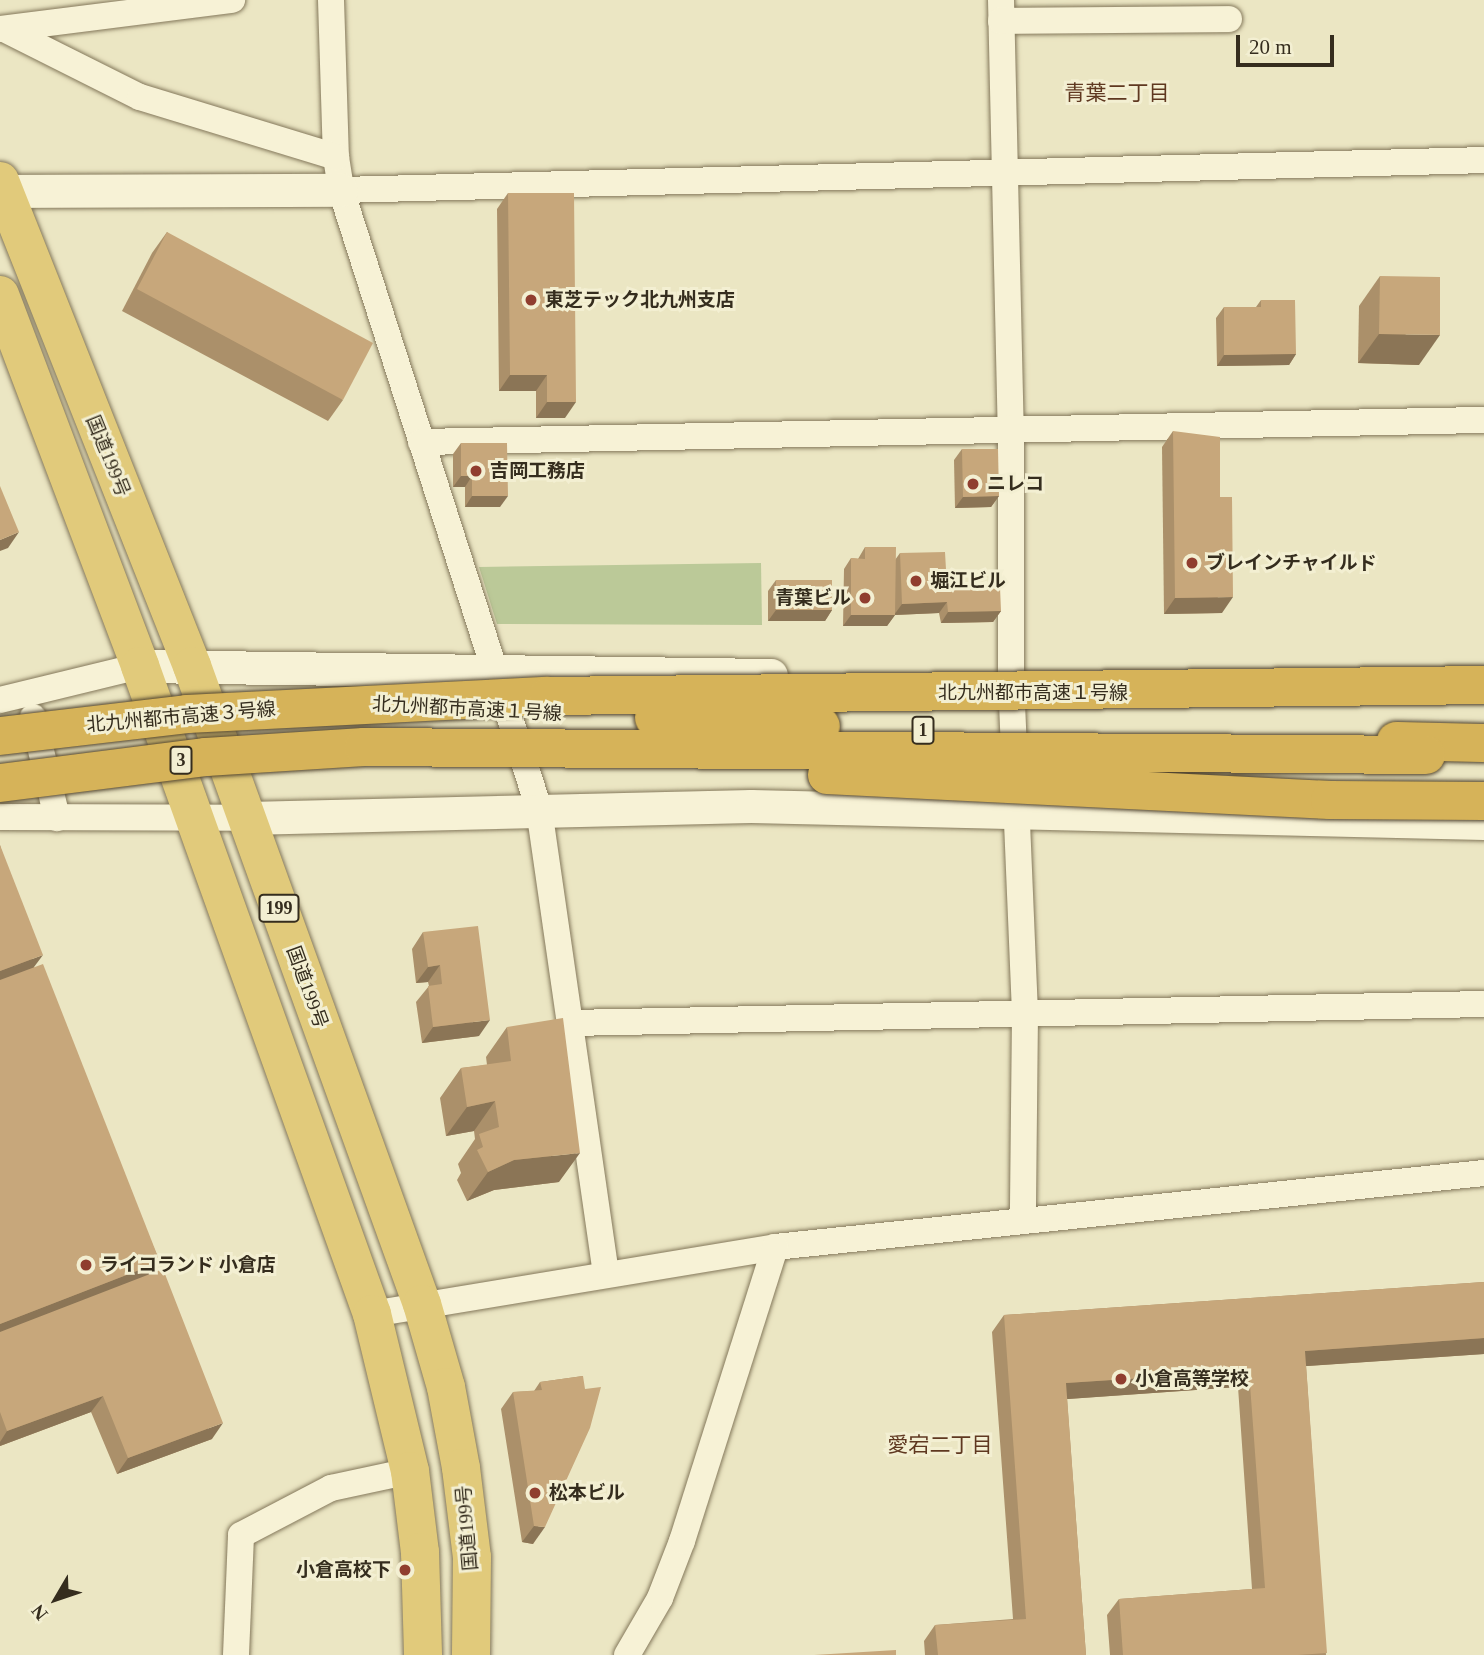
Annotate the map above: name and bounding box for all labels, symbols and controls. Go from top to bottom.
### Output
scale bar [1239,21,1337,65]
text: 20 m [1249,35,1292,59]
district label: 青葉二丁目 [1065,80,1169,106]
place label: 東芝テック北九州支店 [545,289,735,311]
marker: 東芝テック北九州支店 [523,292,539,308]
street label: 国道199号 [81,412,135,500]
place label: 吉岡工務店 [490,460,585,482]
marker: 吉岡工務店 [468,463,484,479]
place label: ニレコ [987,473,1044,495]
marker: ニレコ [965,476,981,492]
place label: ブレインチャイルド [1206,552,1377,574]
marker: ブレインチャイルド [1184,555,1200,571]
place label: 堀江ビル [930,570,1006,592]
marker: 堀江ビル [908,573,924,589]
place label: 青葉ビル [775,587,851,609]
marker: 青葉ビル [857,590,873,606]
street label: 北九州都市高速１号線 [938,682,1128,704]
street label: 北九州都市高速１号線 [372,693,562,725]
street label: 北九州都市高速３号線 [85,697,277,737]
road number: 1 [911,716,935,744]
road number: 3 [169,746,193,774]
road number: 199 [258,894,300,923]
street label: 国道199号 [282,943,332,1031]
place label: ライコランド 小倉店 [100,1254,276,1276]
marker: ライコランド 小倉店 [78,1257,94,1273]
place label: 小倉高等学校 [1135,1368,1249,1390]
marker: 小倉高等学校 [1113,1371,1129,1387]
district label: 愛宕二丁目 [888,1432,992,1458]
place label: 松本ビル [549,1482,625,1504]
street label: 国道199号 [452,1484,482,1572]
marker: 松本ビル [527,1485,543,1501]
place label: 小倉高校下 [296,1559,391,1581]
marker: 小倉高校下 [397,1562,413,1578]
north arrow [21,1564,91,1634]
text: N [27,1601,52,1624]

